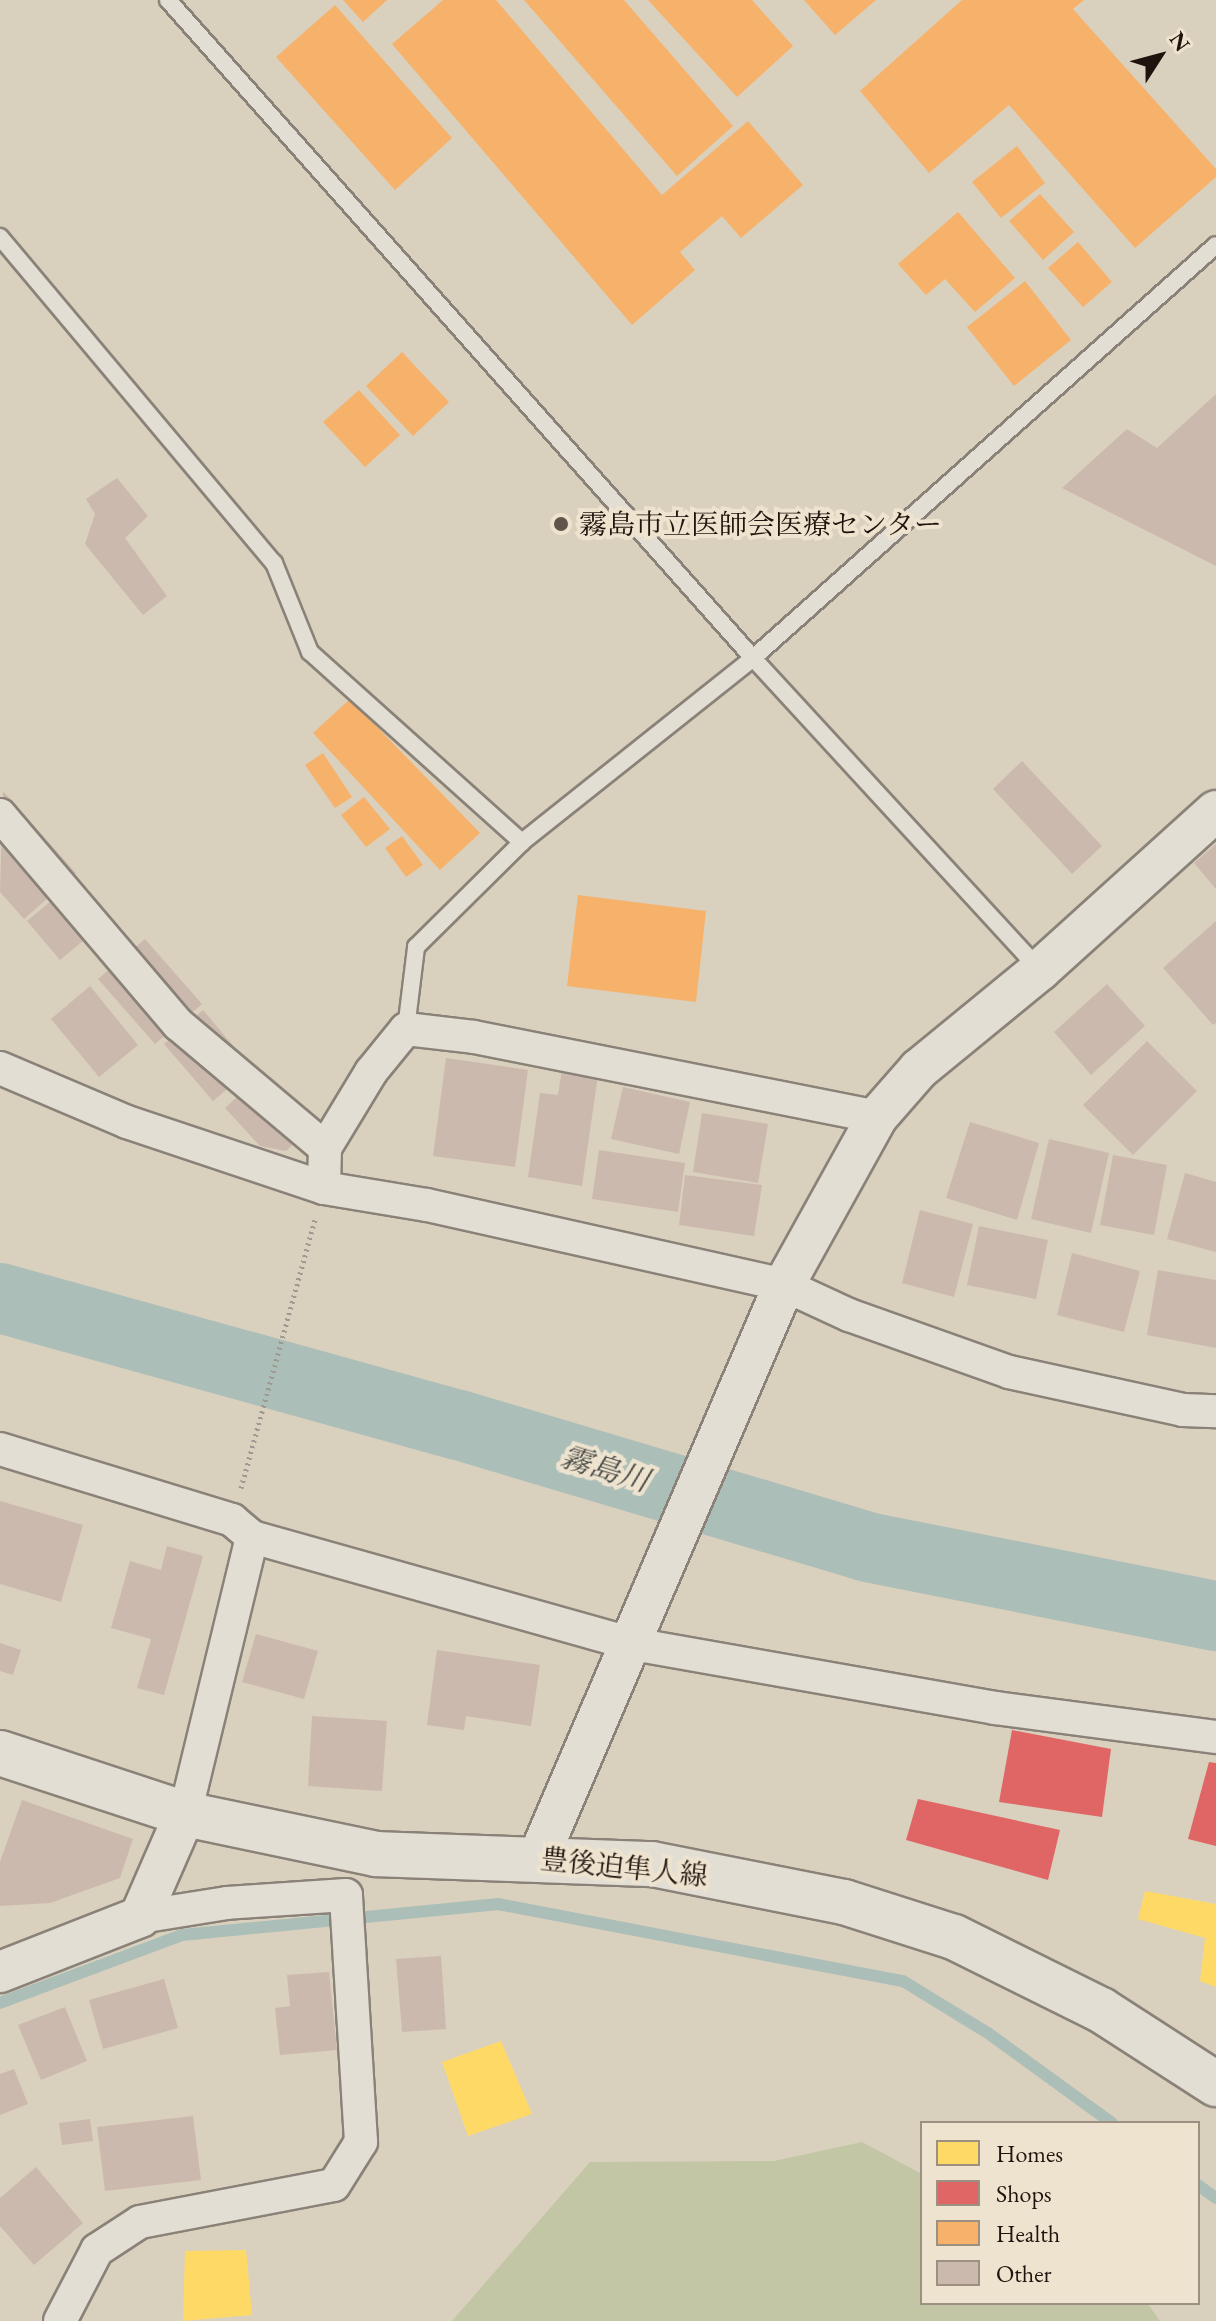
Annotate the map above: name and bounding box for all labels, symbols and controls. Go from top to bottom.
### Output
north arrow [1120,16,1200,96]
text: N [1163,26,1197,57]
place label: 霧島市立医師会医療センター [579,507,943,541]
marker: 霧島市立医師会医療センター [550,513,572,535]
water label: 霧島川 [557,1439,653,1499]
street label: 豊後迫隼人線 [539,1842,709,1892]
legend [920,2121,1200,2305]
text: Homes [996,2138,1063,2169]
text: Shops [996,2178,1052,2209]
text: Health [996,2218,1060,2249]
text: Other [996,2258,1052,2289]

